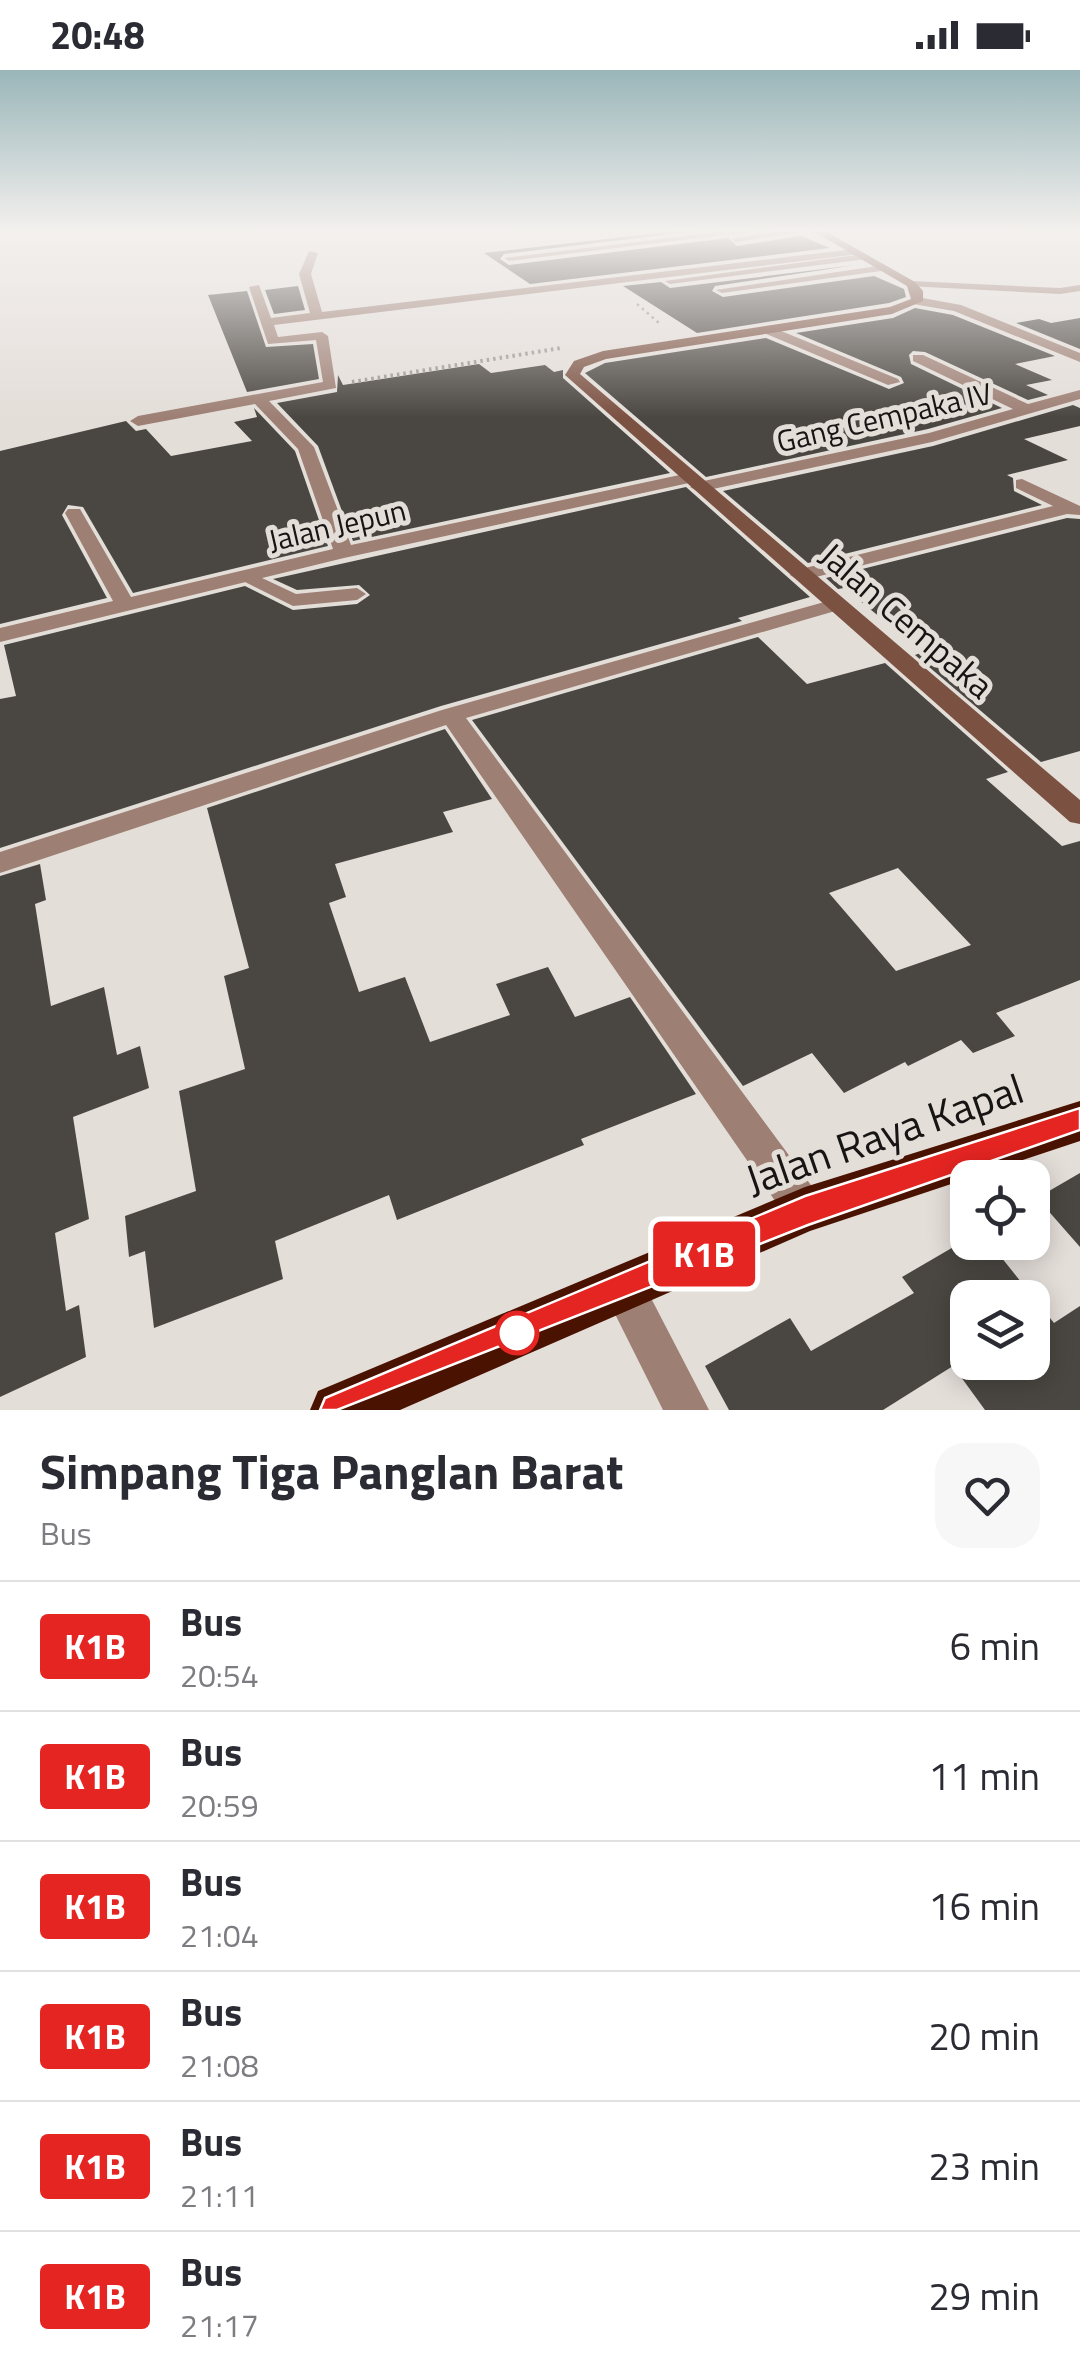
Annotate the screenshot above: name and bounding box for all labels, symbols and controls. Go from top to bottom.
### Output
text: 20:48 [50,6,145,64]
street label: Gang Cempaka IV [772,370,996,464]
street label: Jalan Jepun [264,487,410,563]
street label: Jalan Cempaka [808,529,1006,711]
street label: Jalan Raya Kapal [736,1055,1032,1211]
map controls [950,1160,1050,1380]
button: locate [950,1160,1050,1260]
line badge: K1B [646,1222,762,1286]
text: K1B [673,1227,735,1281]
button: layers [950,1280,1050,1380]
unlabelled marker [496,1312,538,1354]
text: Simpang Tiga Panglan Barat [40,1435,623,1508]
button: heart [935,1443,1040,1548]
text: Bus [40,1509,92,1557]
text: Bus [180,1593,242,1651]
text: 6 min [950,1617,1040,1675]
text: K1B [64,1619,126,1673]
text: 20:54 [180,1651,259,1699]
text: Bus [180,1723,242,1781]
text: 11 min [929,1747,1040,1805]
text: K1B [64,1749,126,1803]
text: 20:59 [180,1781,259,1829]
text: Bus [180,1853,242,1911]
text: 16 min [929,1877,1040,1935]
text: K1B [64,1879,126,1933]
text: 21:04 [180,1911,259,1959]
text: Bus [180,1983,242,2041]
text: 20 min [929,2007,1040,2065]
text: K1B [64,2009,126,2063]
text: 21:08 [180,2041,259,2089]
text: Bus [180,2113,242,2171]
text: 23 min [929,2137,1040,2195]
text: K1B [64,2139,126,2193]
text: 21:11 [180,2171,259,2219]
text: Bus [180,2243,242,2301]
text: 29 min [929,2267,1040,2325]
text: K1B [64,2269,126,2323]
text: 21:17 [180,2301,259,2349]

